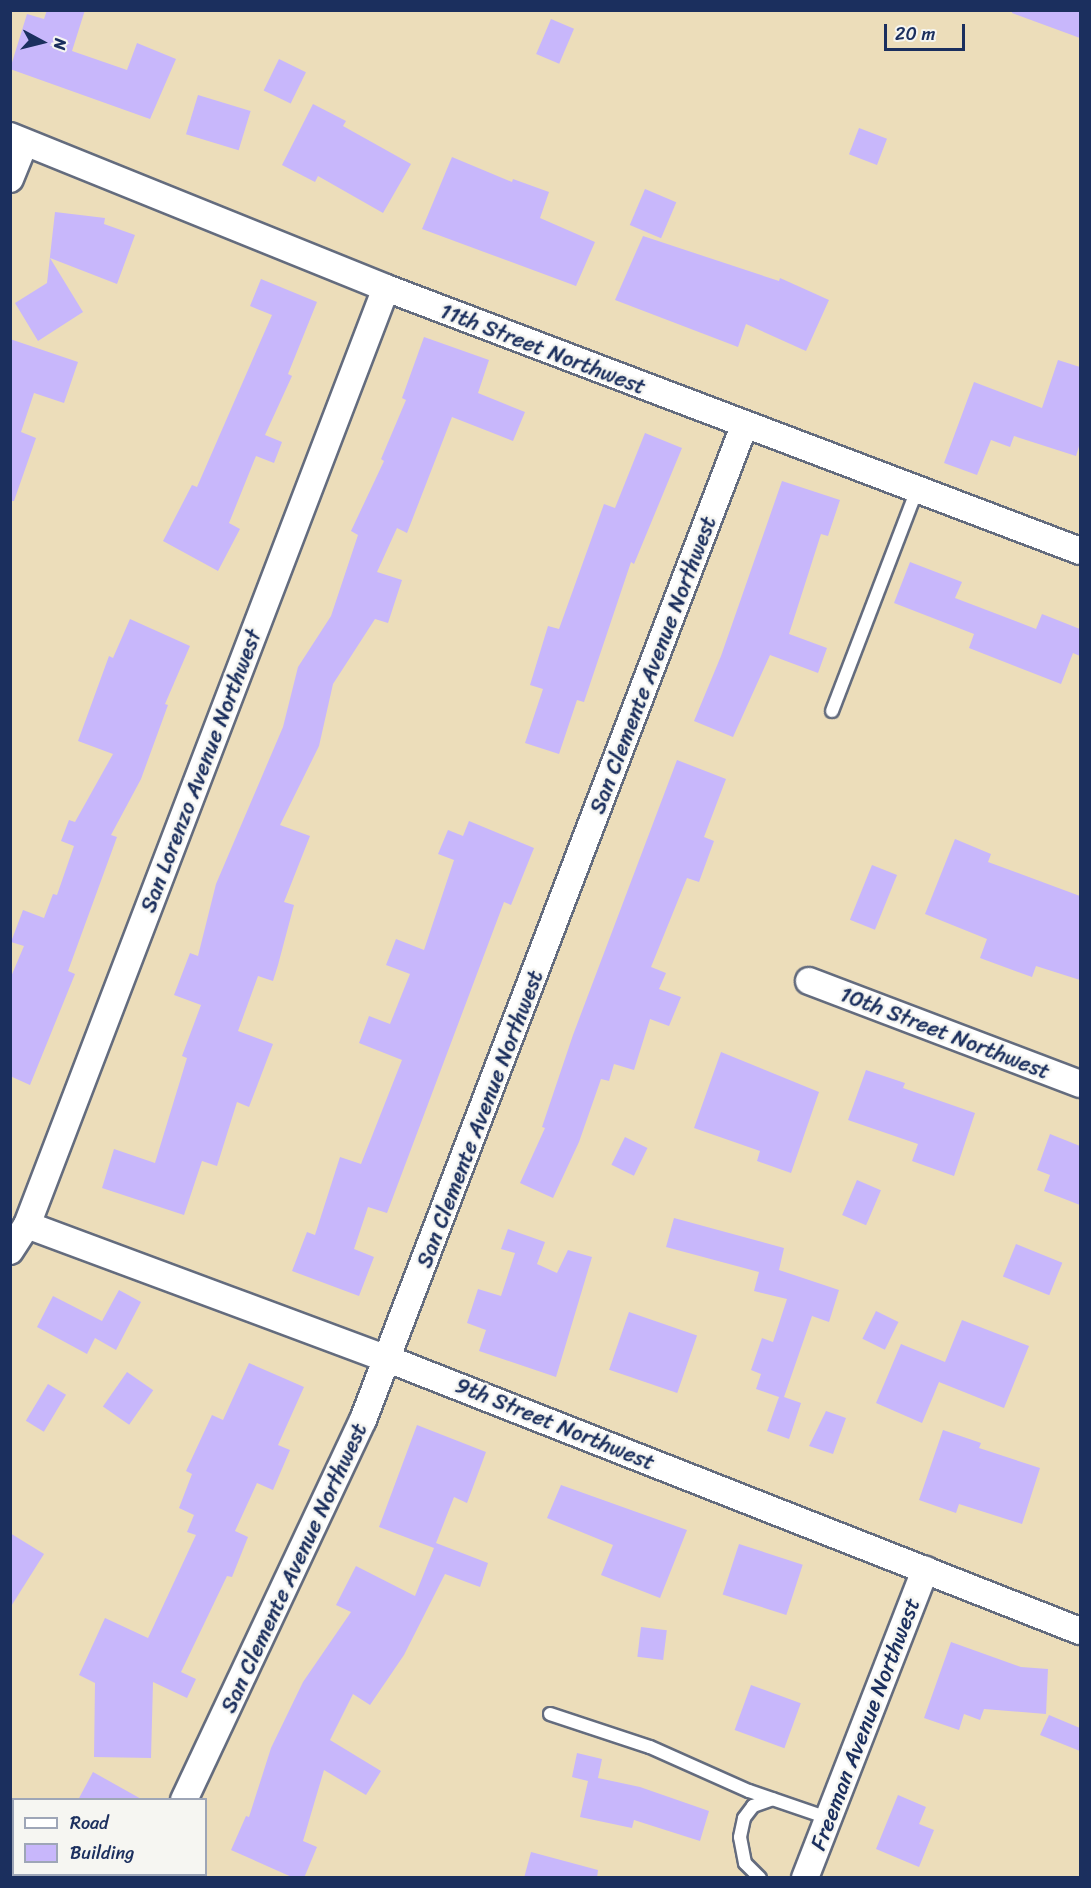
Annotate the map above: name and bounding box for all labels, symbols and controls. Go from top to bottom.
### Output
north arrow [12,12,72,72]
scale bar [887,12,968,50]
text: 20 m [895,18,935,50]
text: N [45,37,75,52]
street label: 11th Street Northwest [437,298,649,400]
street label: San Clemente Avenue Northwest [584,512,722,818]
street label: San Lorenzo Avenue Northwest [135,626,267,916]
street label: San Clemente Avenue Northwest [411,966,549,1272]
street label: 10th Street Northwest [837,981,1053,1085]
street label: 9th Street Northwest [452,1372,658,1476]
street label: San Clemente Avenue Northwest [215,1418,373,1718]
street label: Freeman Avenue Northwest [805,1595,925,1853]
legend [12,1798,207,1876]
text: Road [70,1807,109,1839]
text: Building [70,1837,134,1869]

